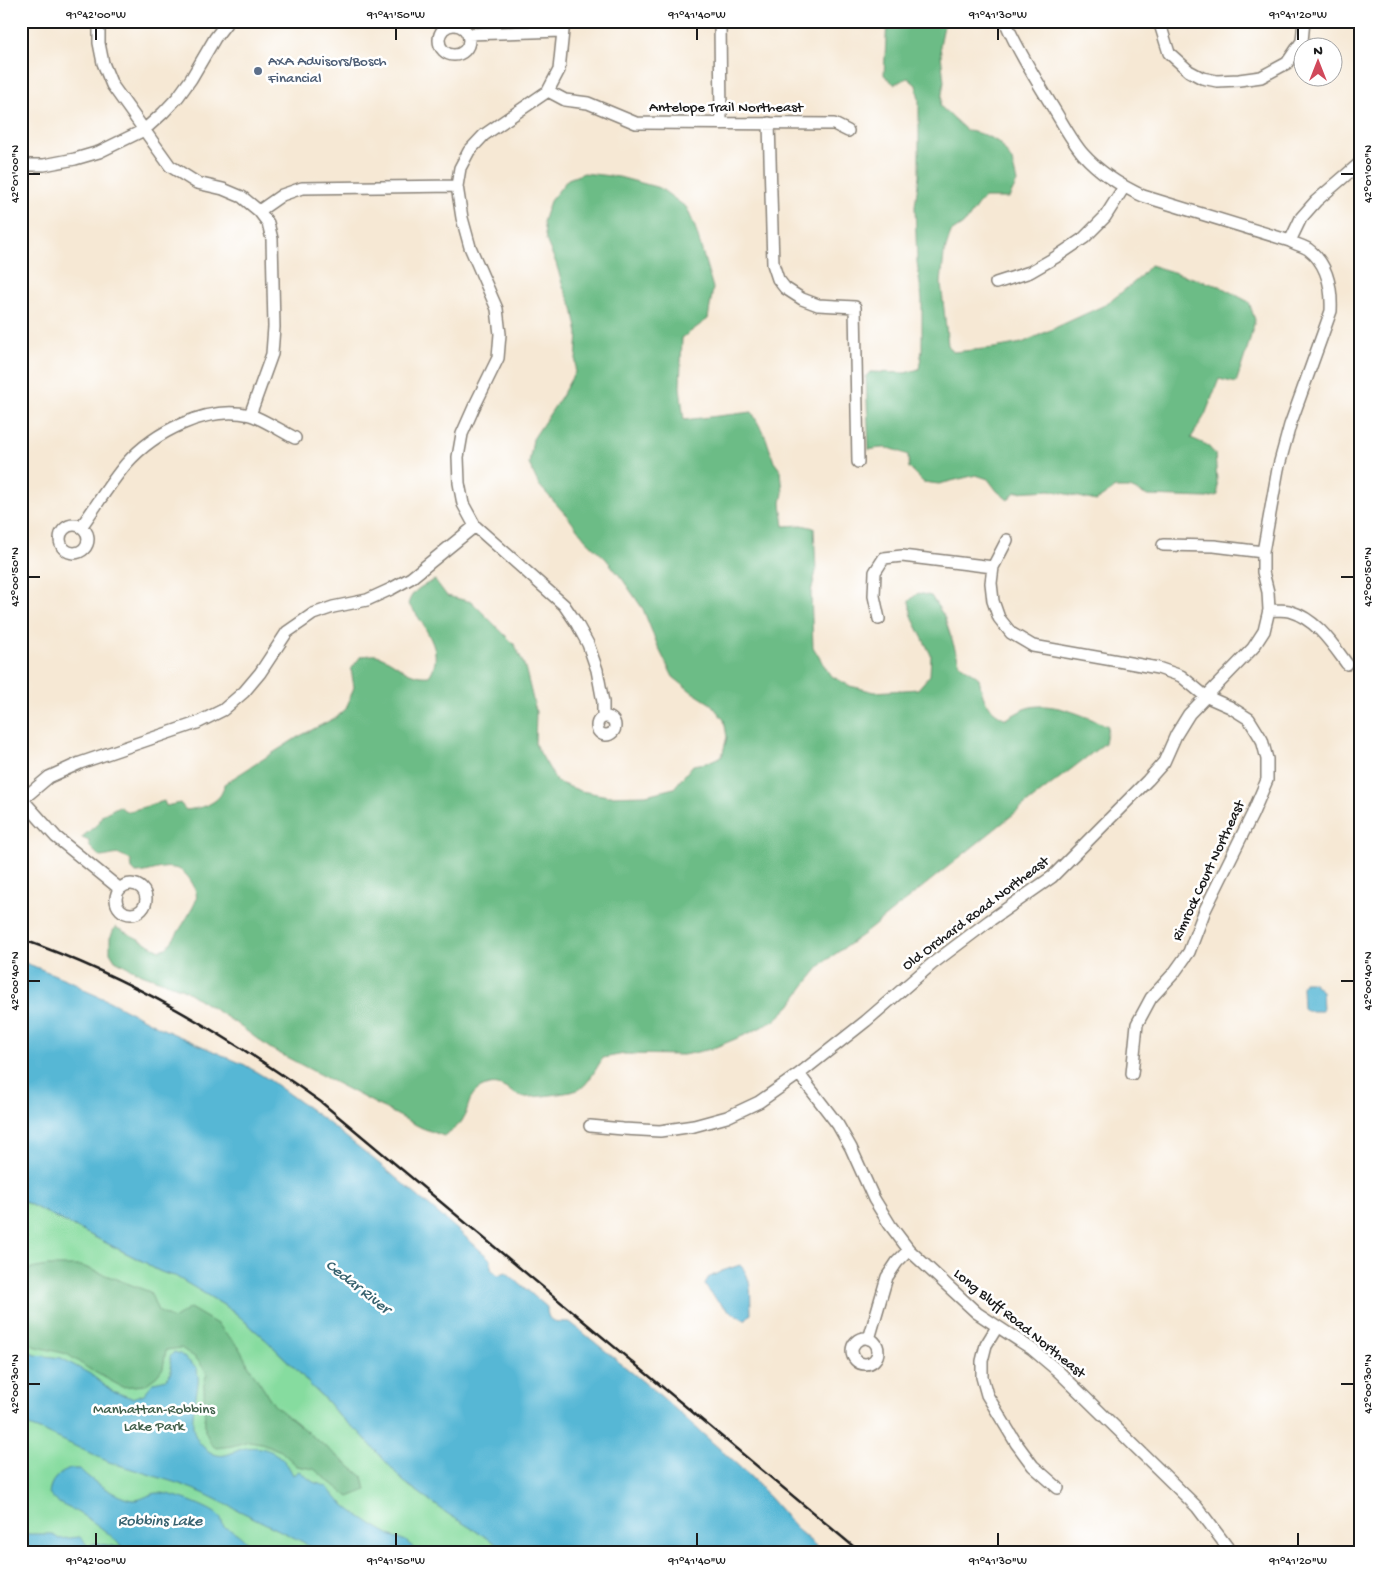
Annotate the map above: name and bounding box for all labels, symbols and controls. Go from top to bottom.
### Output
text: 91°42'00"W [65,9,126,23]
text: 91°41'50"W [366,9,425,23]
text: 91°41'40"W [667,9,726,23]
text: 91°41'30"W [968,9,1027,23]
text: 91°41'20"W [1268,9,1327,23]
north arrow [1294,38,1344,88]
text: N [1313,43,1323,60]
place label: AXA Advisors/Bosch Financial [267,53,387,88]
marker: AXA Advisors/Bosch Financial [252,65,264,77]
street label: Antelope Trail Northeast [649,99,805,117]
text: 42°01'00"N [9,145,23,203]
text: 42°01'00"N [1362,145,1376,203]
text: 42°00'50"N [9,547,23,607]
text: 42°00'50"N [1362,547,1376,607]
street label: Rimrock Court Northeast [1169,796,1250,944]
street label: Old Orchard Road Northeast [899,852,1054,975]
text: 42°00'40"N [9,951,23,1010]
text: 42°00'40"N [1362,951,1376,1010]
water label: Cedar River [321,1257,396,1321]
street label: Long Bluff Road Northeast [949,1265,1090,1384]
text: 42°00'30"N [9,1354,23,1414]
text: 42°00'30"N [1362,1354,1376,1414]
park label: Manhattan-Robbins Lake Park [93,1401,215,1436]
water label: Robbins Lake [118,1513,203,1532]
text: 91°42'00"W [65,1555,126,1569]
text: 91°41'50"W [366,1555,425,1569]
text: 91°41'40"W [667,1555,726,1569]
text: 91°41'30"W [968,1555,1027,1569]
text: 91°41'20"W [1268,1555,1327,1569]

